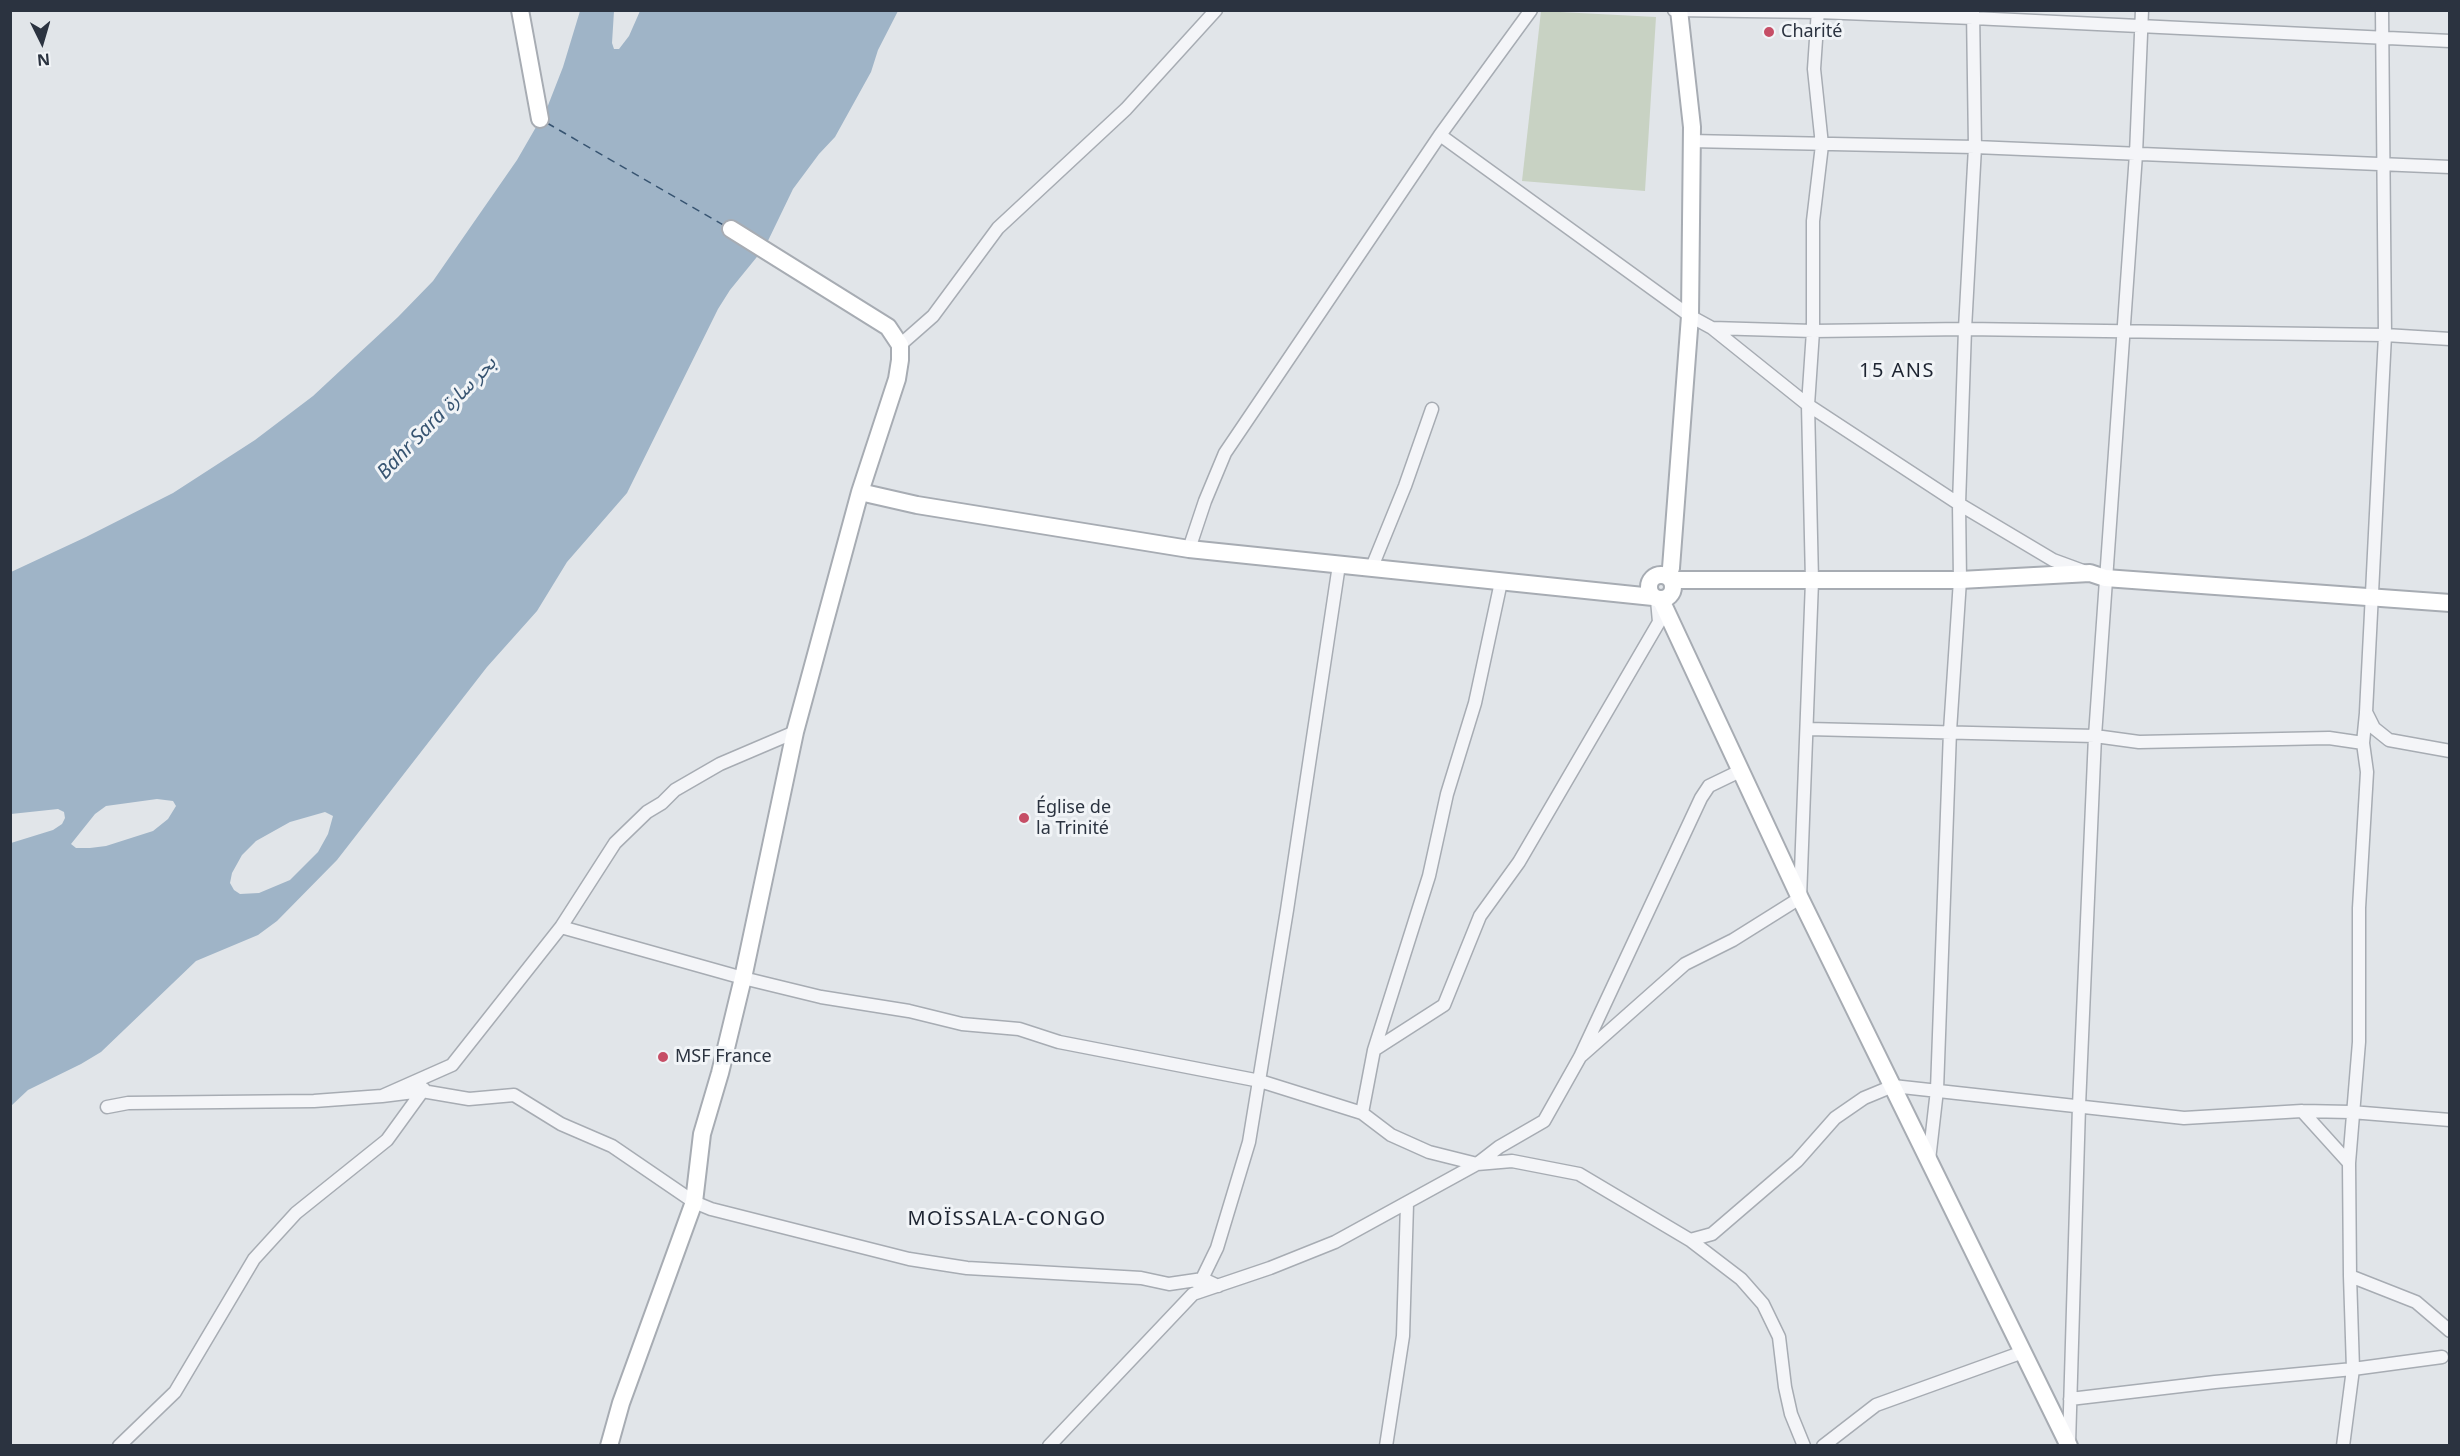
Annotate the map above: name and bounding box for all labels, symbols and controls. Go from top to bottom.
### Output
north arrow [12,12,72,72]
place label: Charité [1781,21,1842,43]
marker: Charité [1762,25,1776,39]
text: N [36,48,51,71]
water label: Bahr Sara بحر سارة [372,352,502,484]
district label: 15 ANS [1859,359,1935,383]
place label: Église de la Trinité [1036,797,1111,840]
marker: Église de la Trinité [1017,811,1031,825]
place label: MSF France [675,1046,772,1068]
marker: MSF France [656,1050,670,1064]
district label: MOÏSSALA-CONGO [907,1207,1107,1231]

